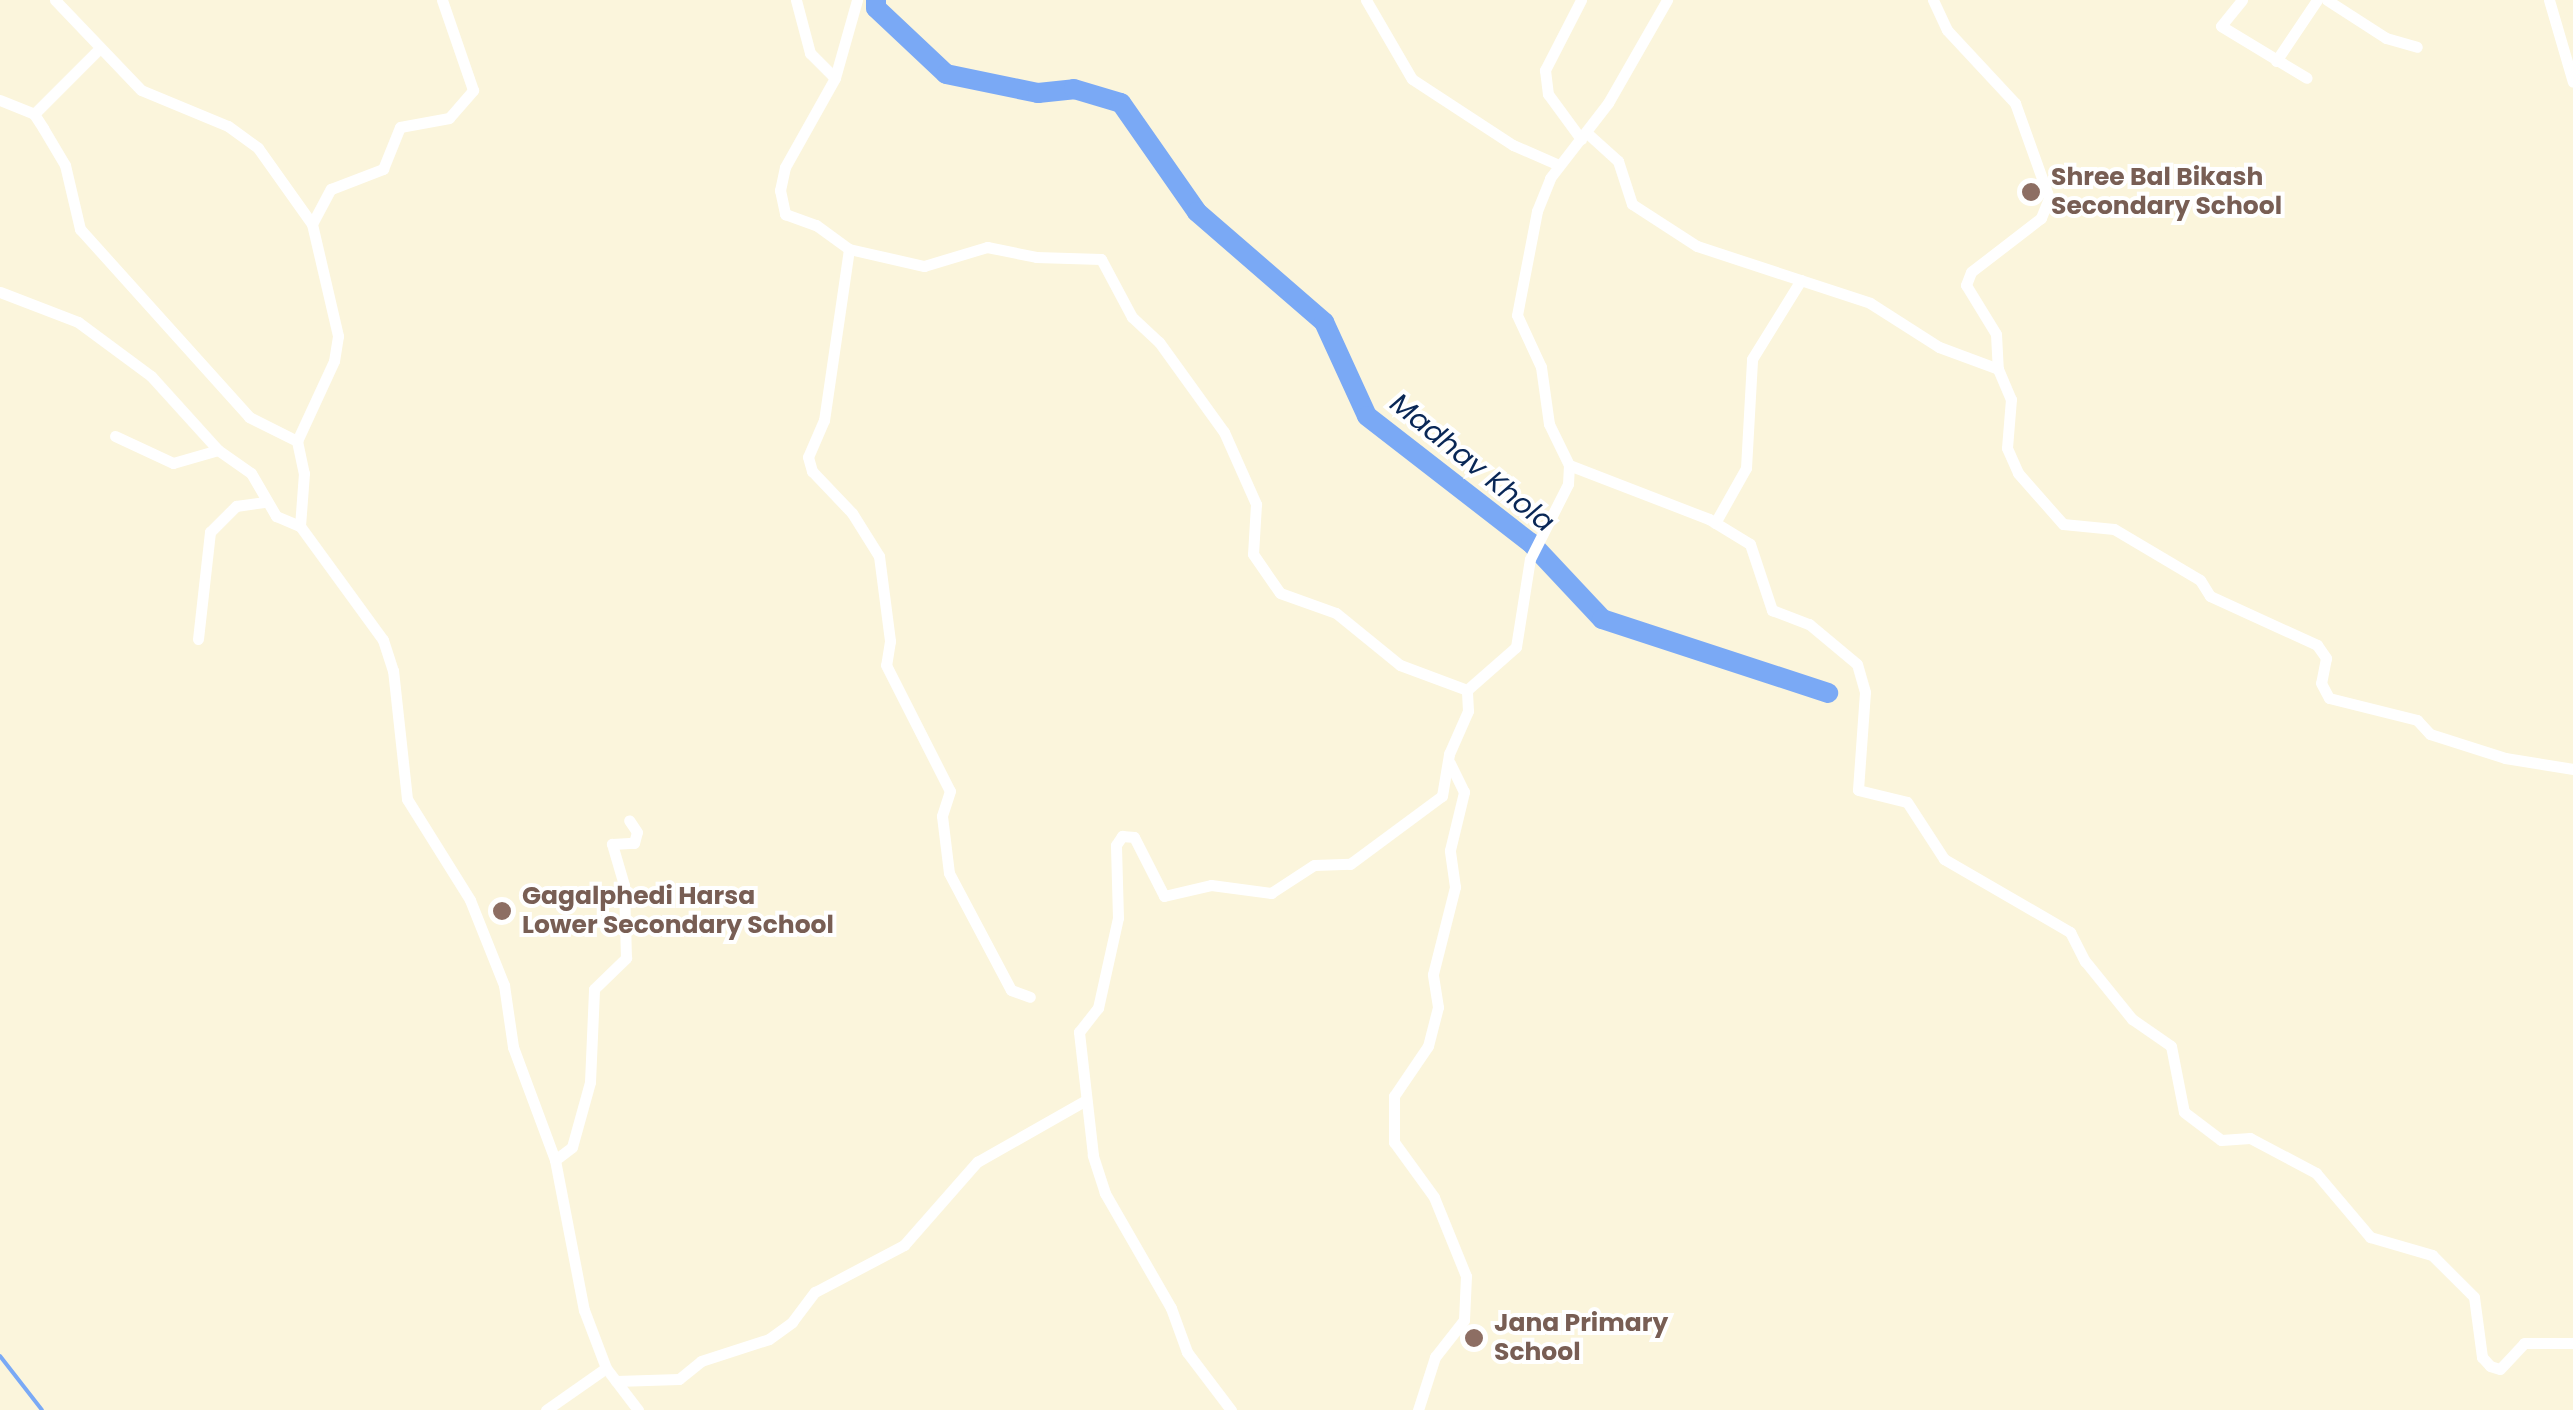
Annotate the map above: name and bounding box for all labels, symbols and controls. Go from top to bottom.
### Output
place label: Shree Bal Bikash Secondary School [2051,163,2282,222]
marker: Shree Bal Bikash Secondary School [2020,181,2042,203]
water label: Madhav Khola [1383,387,1561,539]
place label: Gagalphedi Harsa Lower Secondary School [522,882,834,941]
marker: Gagalphedi Harsa Lower Secondary School [491,900,513,922]
place label: Jana Primary School [1494,1309,1668,1368]
marker: Jana Primary School [1463,1327,1485,1349]

